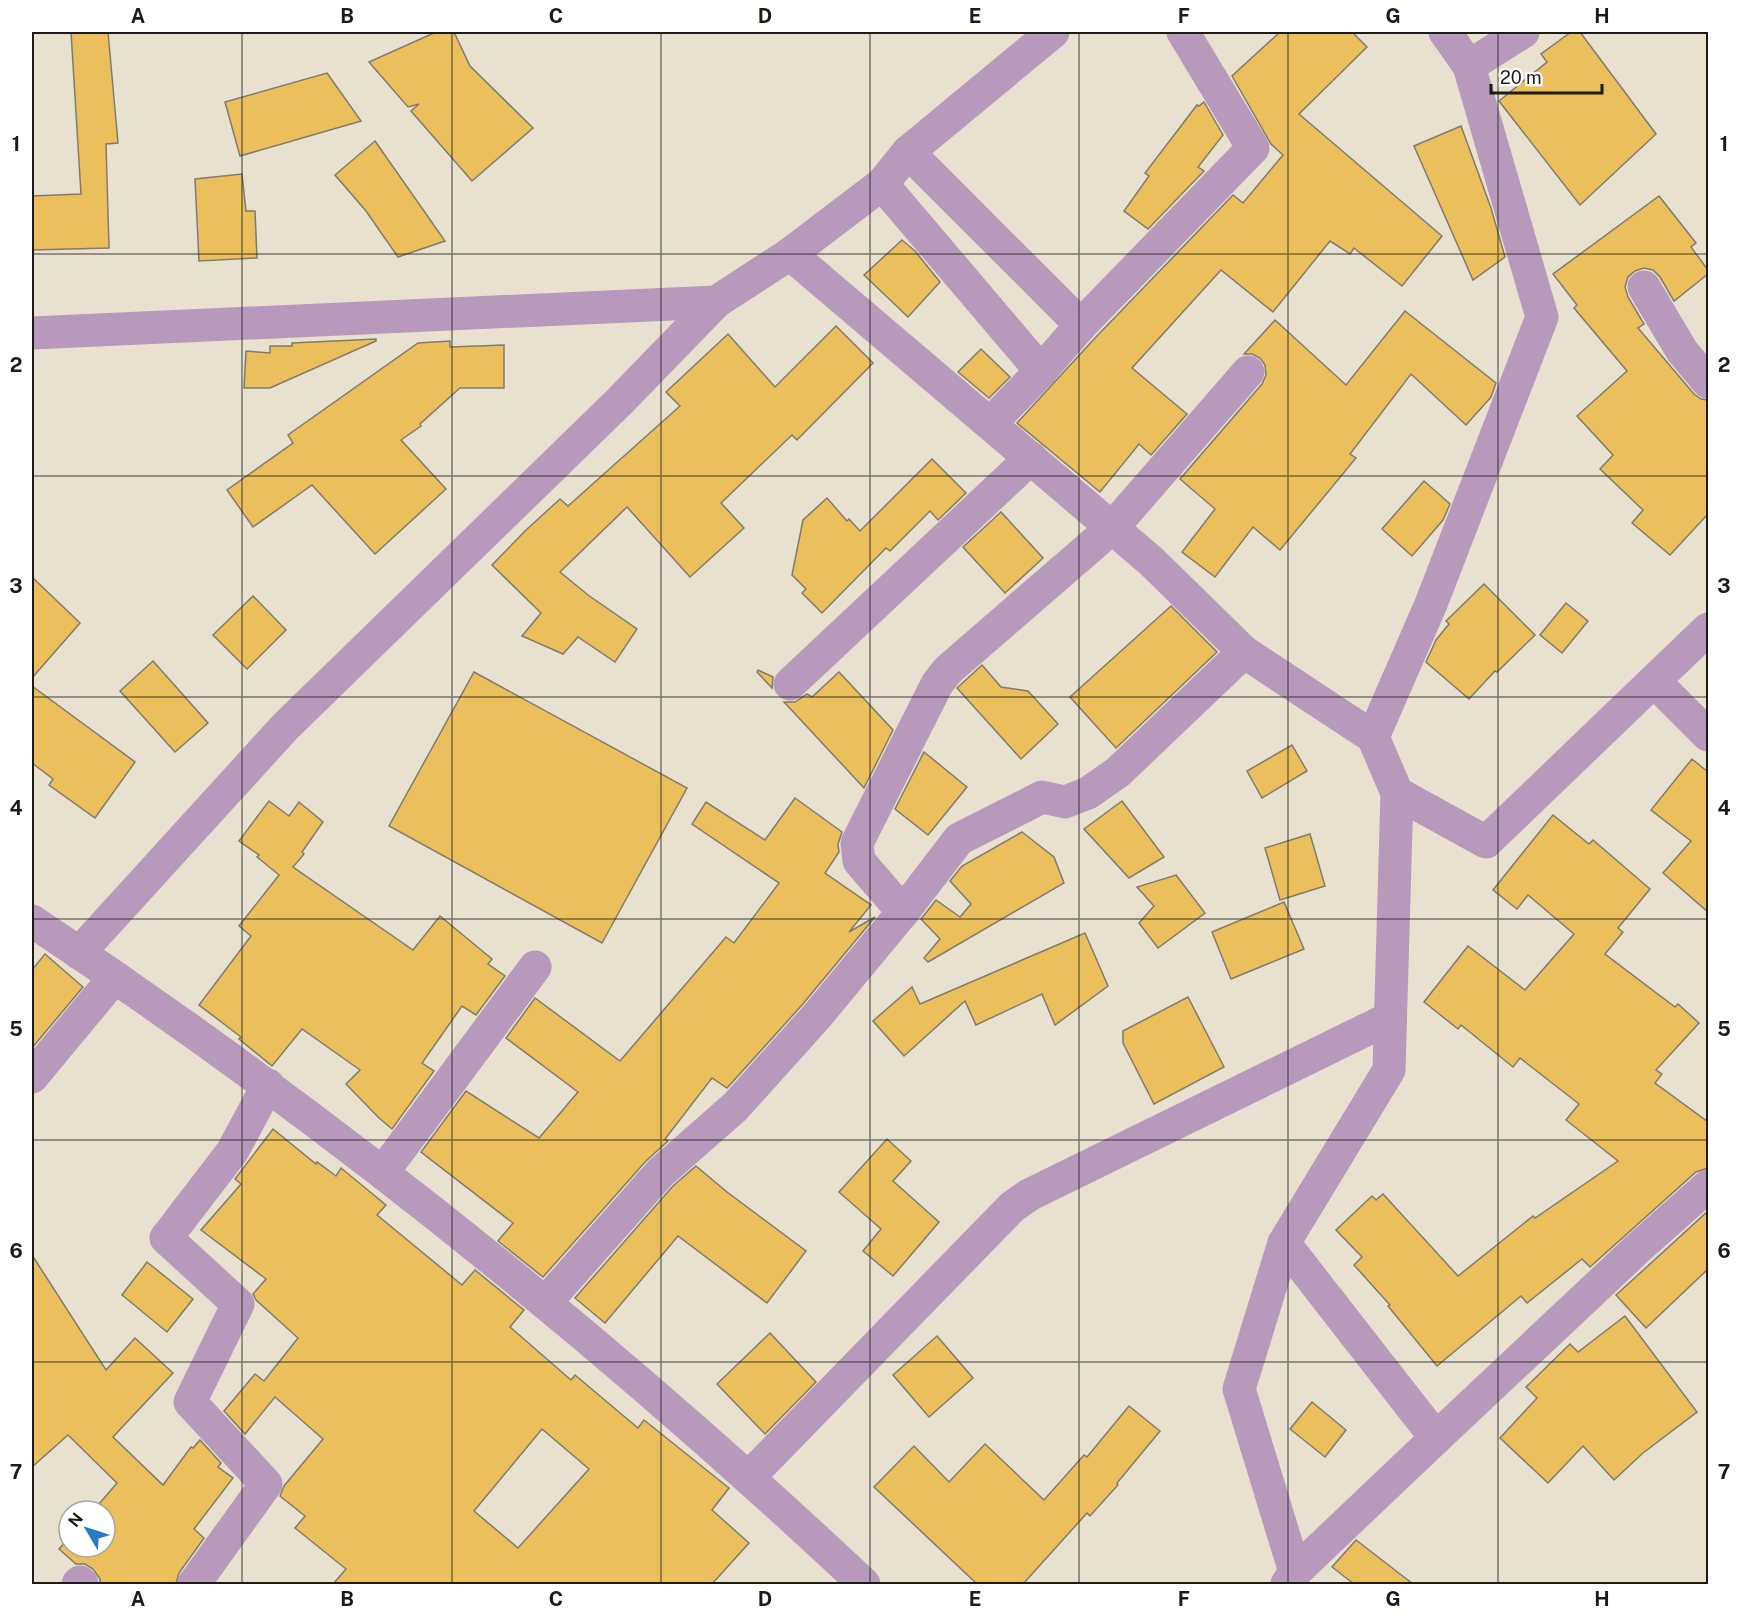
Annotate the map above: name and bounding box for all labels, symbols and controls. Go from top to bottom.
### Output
text: A [131,4,145,28]
text: B [340,4,354,28]
text: C [549,4,563,28]
text: D [758,4,772,28]
text: E [969,4,981,28]
text: F [1178,4,1190,28]
text: G [1385,4,1401,28]
text: H [1594,4,1610,28]
scale bar [1491,57,1602,95]
text: 20 m [1500,67,1542,88]
text: 1 [12,132,20,156]
text: 1 [1720,132,1728,156]
text: 2 [10,353,22,377]
text: 2 [1718,353,1730,377]
text: 3 [9,574,23,598]
text: 3 [1717,574,1731,598]
text: 4 [9,796,23,820]
text: 4 [1717,796,1731,820]
text: 5 [9,1017,23,1041]
text: 5 [1717,1017,1731,1041]
text: 6 [9,1239,23,1263]
text: 6 [1717,1239,1731,1263]
text: 7 [10,1460,22,1484]
text: 7 [1718,1460,1730,1484]
north arrow [57,1499,117,1559]
text: N [64,1509,87,1531]
text: A [131,1587,145,1611]
text: B [340,1587,354,1611]
text: C [549,1587,563,1611]
text: D [758,1587,772,1611]
text: E [969,1587,981,1611]
text: F [1178,1587,1190,1611]
text: G [1385,1587,1401,1611]
text: H [1594,1587,1610,1611]

